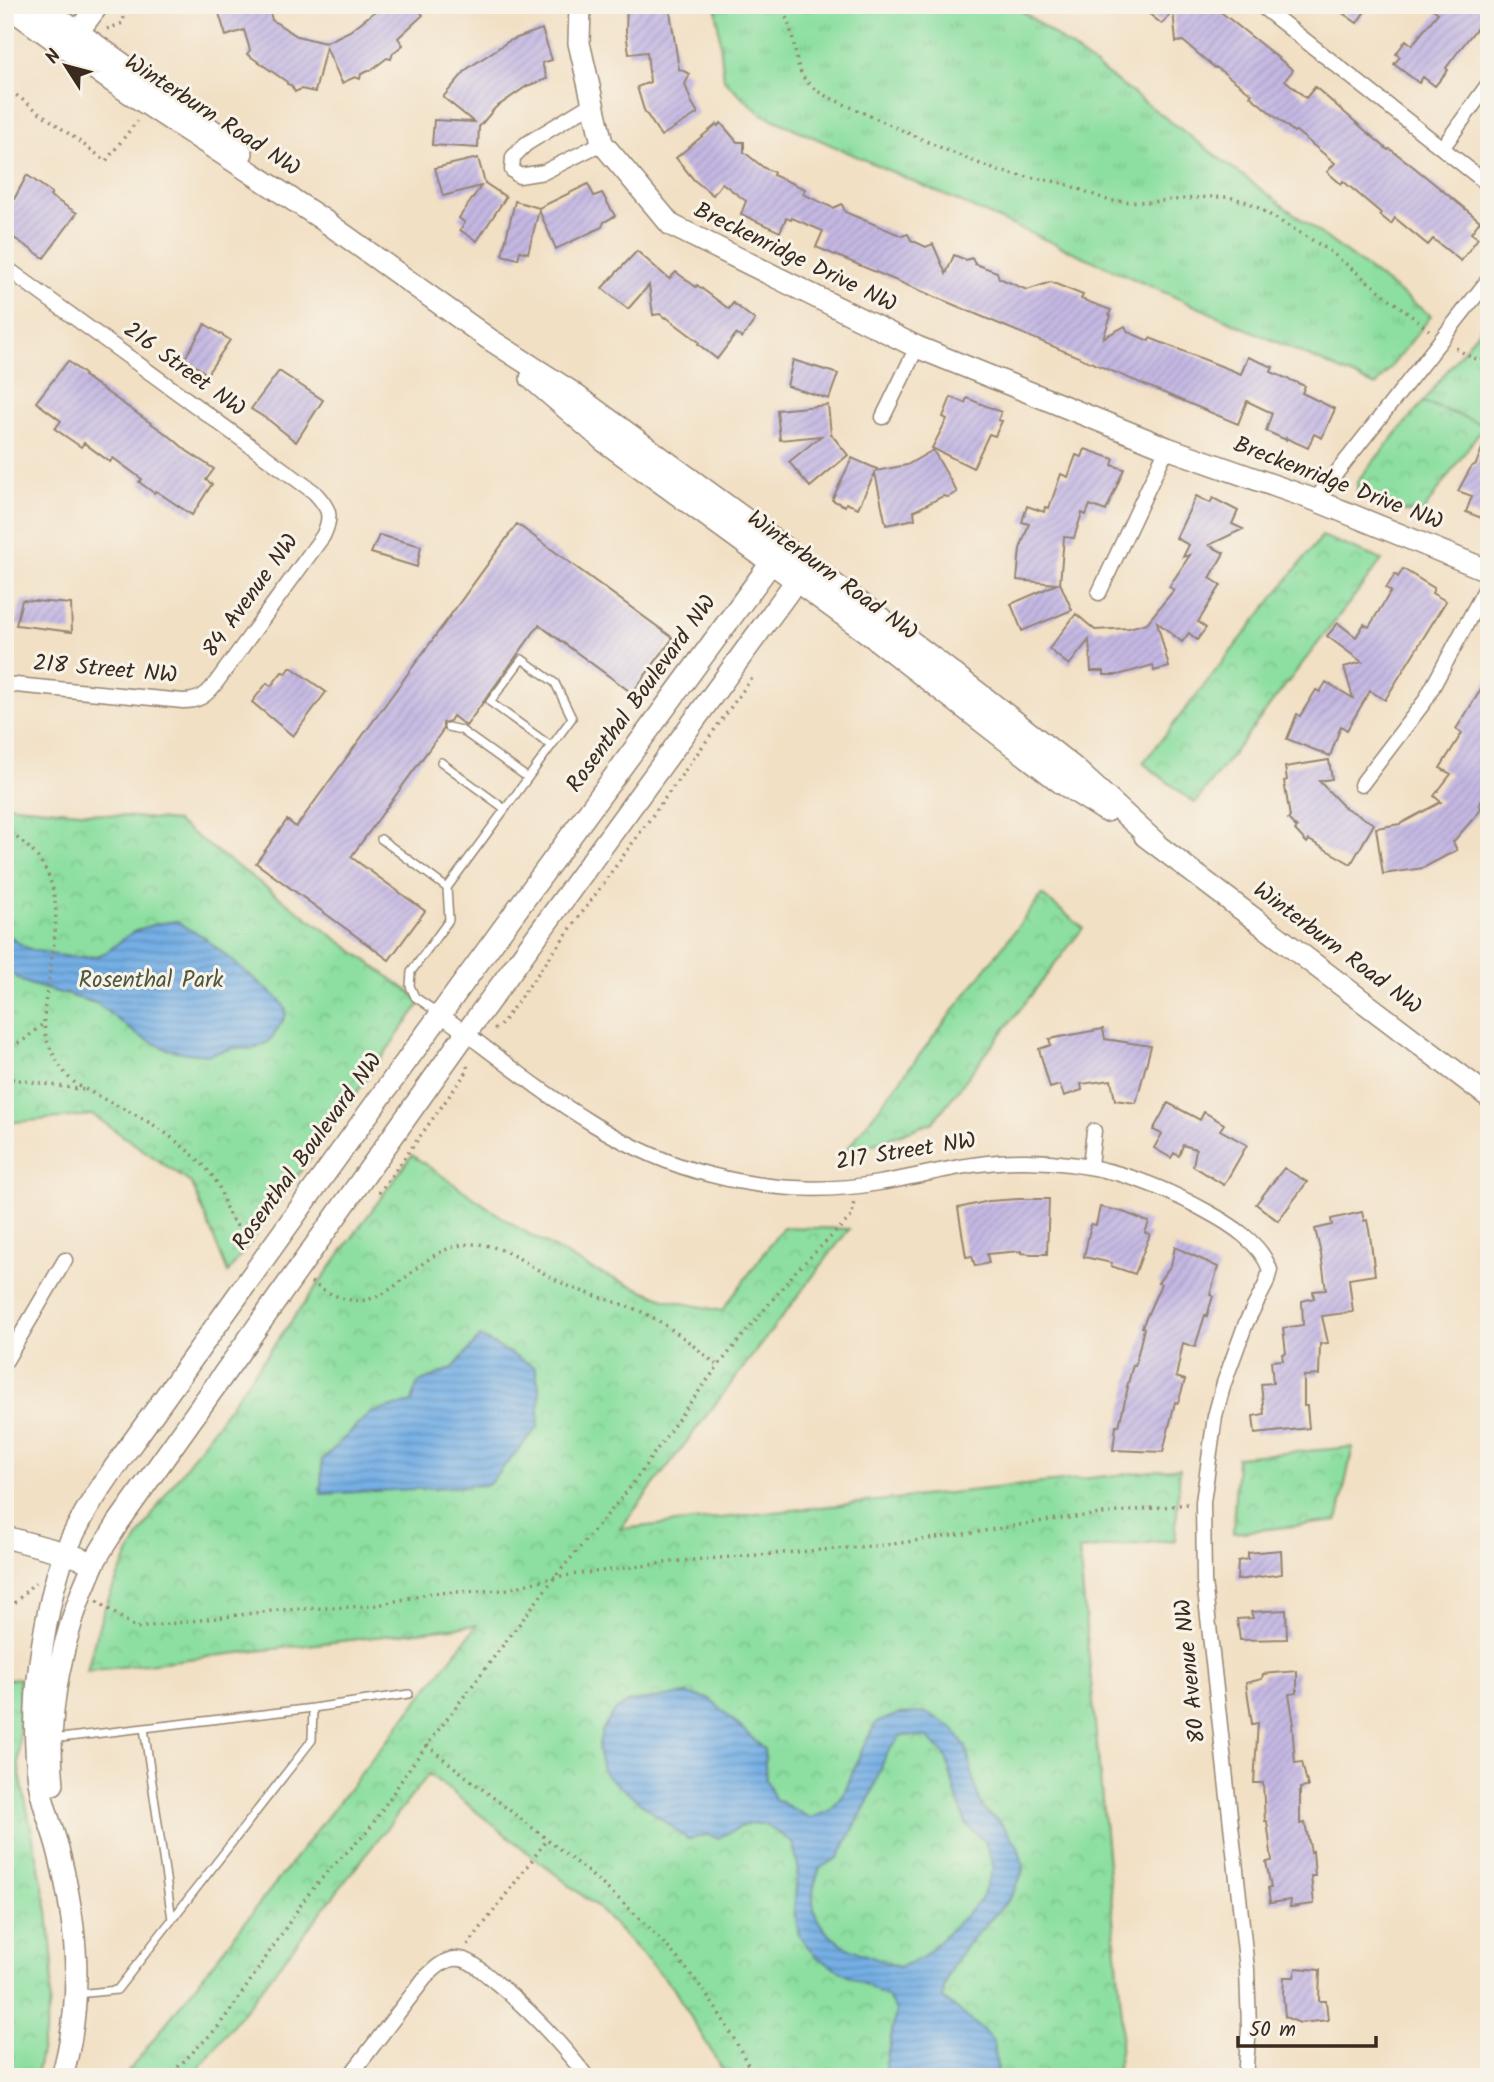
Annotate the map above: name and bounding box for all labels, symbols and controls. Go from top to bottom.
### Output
north arrow [32,32,102,102]
text: N [38,44,70,71]
street label: Winterburn Road NW [117,45,307,187]
street label: Breckenridge Drive NW [687,193,903,323]
street label: 216 Street NW [115,313,253,427]
street label: Breckenridge Drive NW [1228,427,1448,541]
street label: Winterburn Road NW [739,502,925,650]
street label: 84 Avenue NW [193,526,309,666]
street label: Rosenthal Boulevard NW [558,587,726,801]
street label: 218 Street NW [31,646,179,694]
street label: Winterburn Road NW [1245,873,1429,1025]
park label: Rosenthal Park [79,963,224,999]
street label: Rosenthal Boulevard NW [224,1045,392,1259]
street label: 217 Street NW [833,1123,979,1181]
street label: 80 Avenue NW [1166,1597,1216,1745]
scale bar [1238,2005,1377,2049]
text: 50 m [1249,2014,1296,2047]

